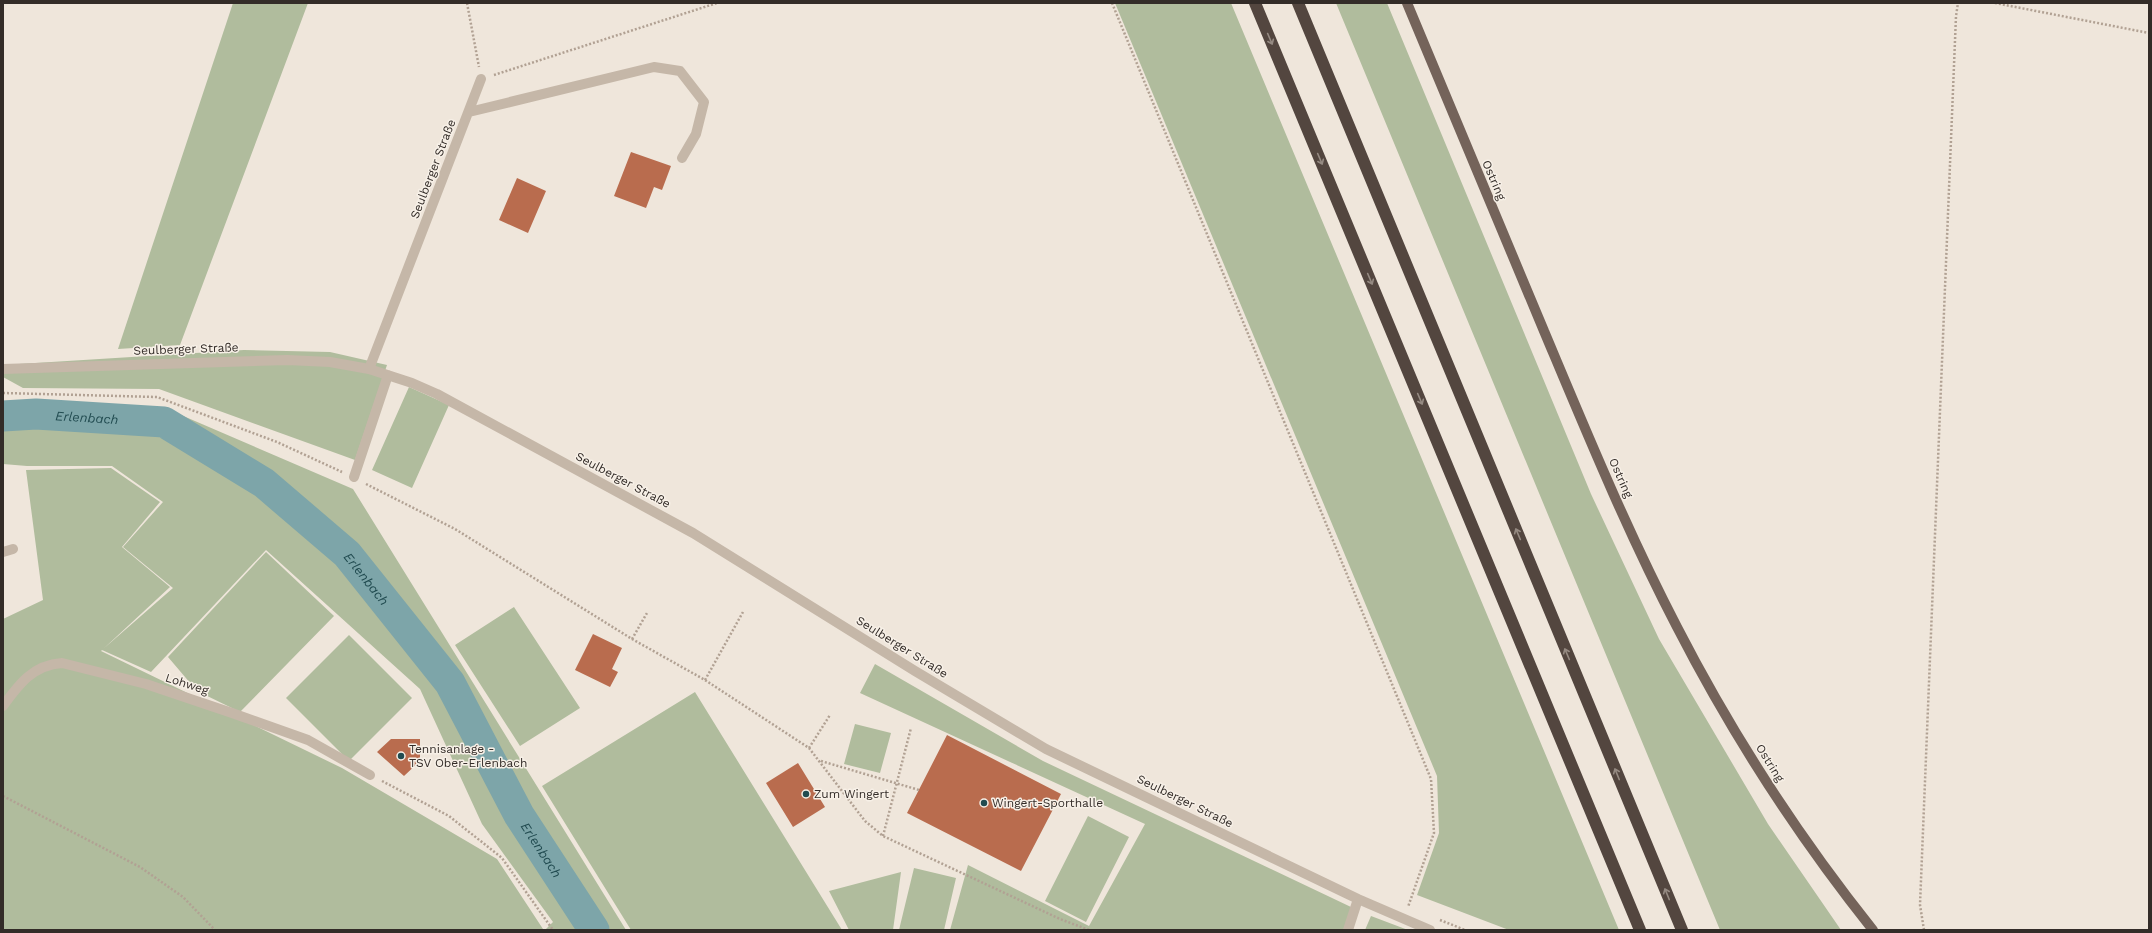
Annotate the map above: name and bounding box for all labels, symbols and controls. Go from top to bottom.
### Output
one-way arrow [1267,33,1275,45]
street label: Seulberger Straße [408,117,458,221]
one-way arrow [1317,153,1324,165]
street label: Ostring [1479,158,1509,203]
one-way arrow [1367,273,1374,285]
street label: Seulberger Straße [133,340,239,358]
one-way arrow [1416,393,1424,405]
water label: Erlenbach [55,408,119,427]
street label: Seulberger Straße [573,449,673,511]
street label: Ostring [1606,456,1636,501]
one-way arrow [1513,528,1521,540]
water label: Erlenbach [341,549,392,608]
street label: Seulberger Straße [854,613,950,681]
one-way arrow [1563,648,1571,660]
street label: Lohweg [164,670,211,698]
street label: Ostring [1753,741,1787,785]
place label: Tennisanlage - TSV Ober-Erlenbach [409,742,527,770]
marker: Tennisanlage - TSV Ober-Erlenbach [396,751,406,761]
one-way arrow [1613,768,1620,780]
street label: Seulberger Straße [1135,772,1235,830]
place label: Zum Wingert [814,787,889,801]
marker: Zum Wingert [801,789,811,799]
place label: Wingert-Sporthalle [992,796,1103,810]
marker: Wingert-Sporthalle [979,798,989,808]
water label: Erlenbach [518,819,565,880]
one-way arrow [1662,888,1670,900]

